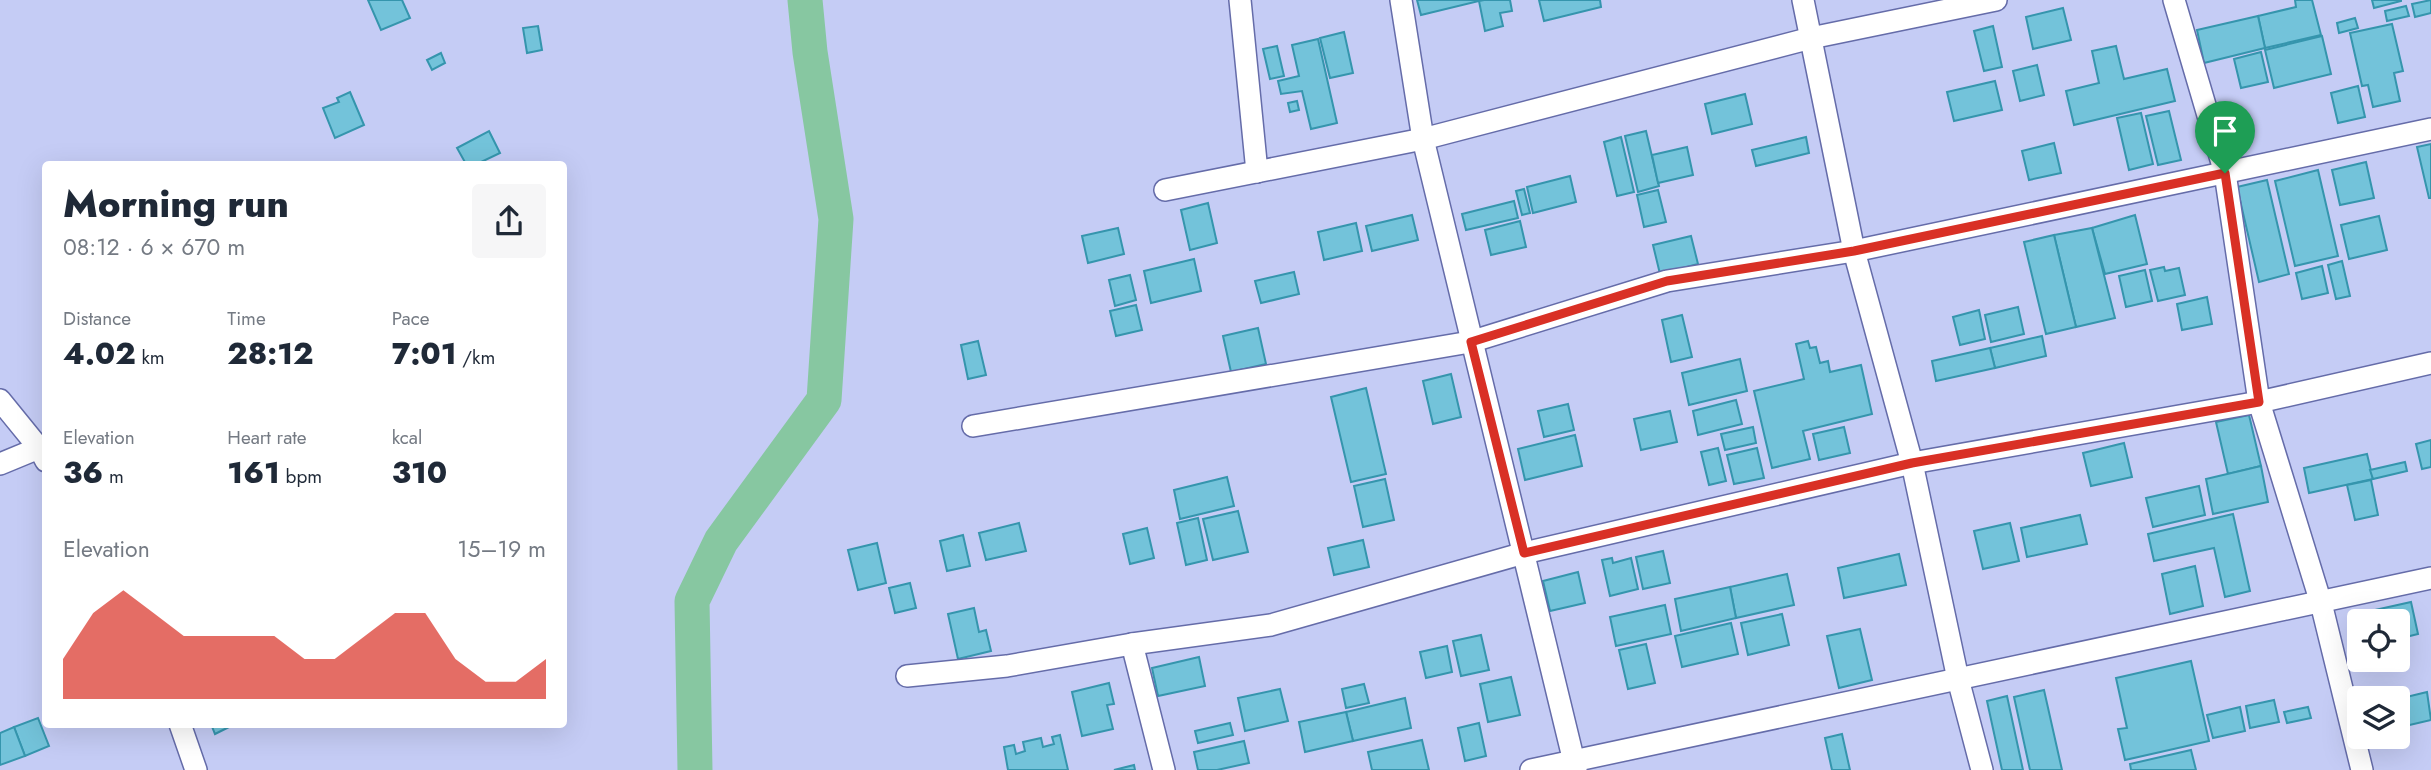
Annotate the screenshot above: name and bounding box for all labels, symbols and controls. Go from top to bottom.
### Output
pin [2195,101,2255,173]
icon: arrive [2206,112,2244,150]
text: Morning run [63,176,289,231]
button: share [472,184,546,258]
text: 08:12 · 6 × 670 m [63,230,245,264]
text: Distance [63,305,131,332]
text: Time [227,305,266,332]
text: Pace [392,305,430,332]
text: 4.02 [63,332,136,375]
text: 28:12 [227,332,313,375]
text: 7:01 [392,332,457,375]
text: km [136,344,165,371]
text: /km [457,344,495,371]
text: Elevation [63,424,135,451]
text: Heart rate [227,424,307,451]
text: kcal [392,424,422,451]
text: 36 [63,451,103,494]
text: 161 [227,451,280,494]
text: 310 [392,451,447,494]
text: m [103,463,124,490]
text: bpm [280,463,322,490]
text: Elevation [63,532,150,566]
text: 15–19 m [457,532,546,566]
map controls [2347,609,2410,749]
button: locate [2347,609,2410,672]
button: layers [2347,686,2410,749]

